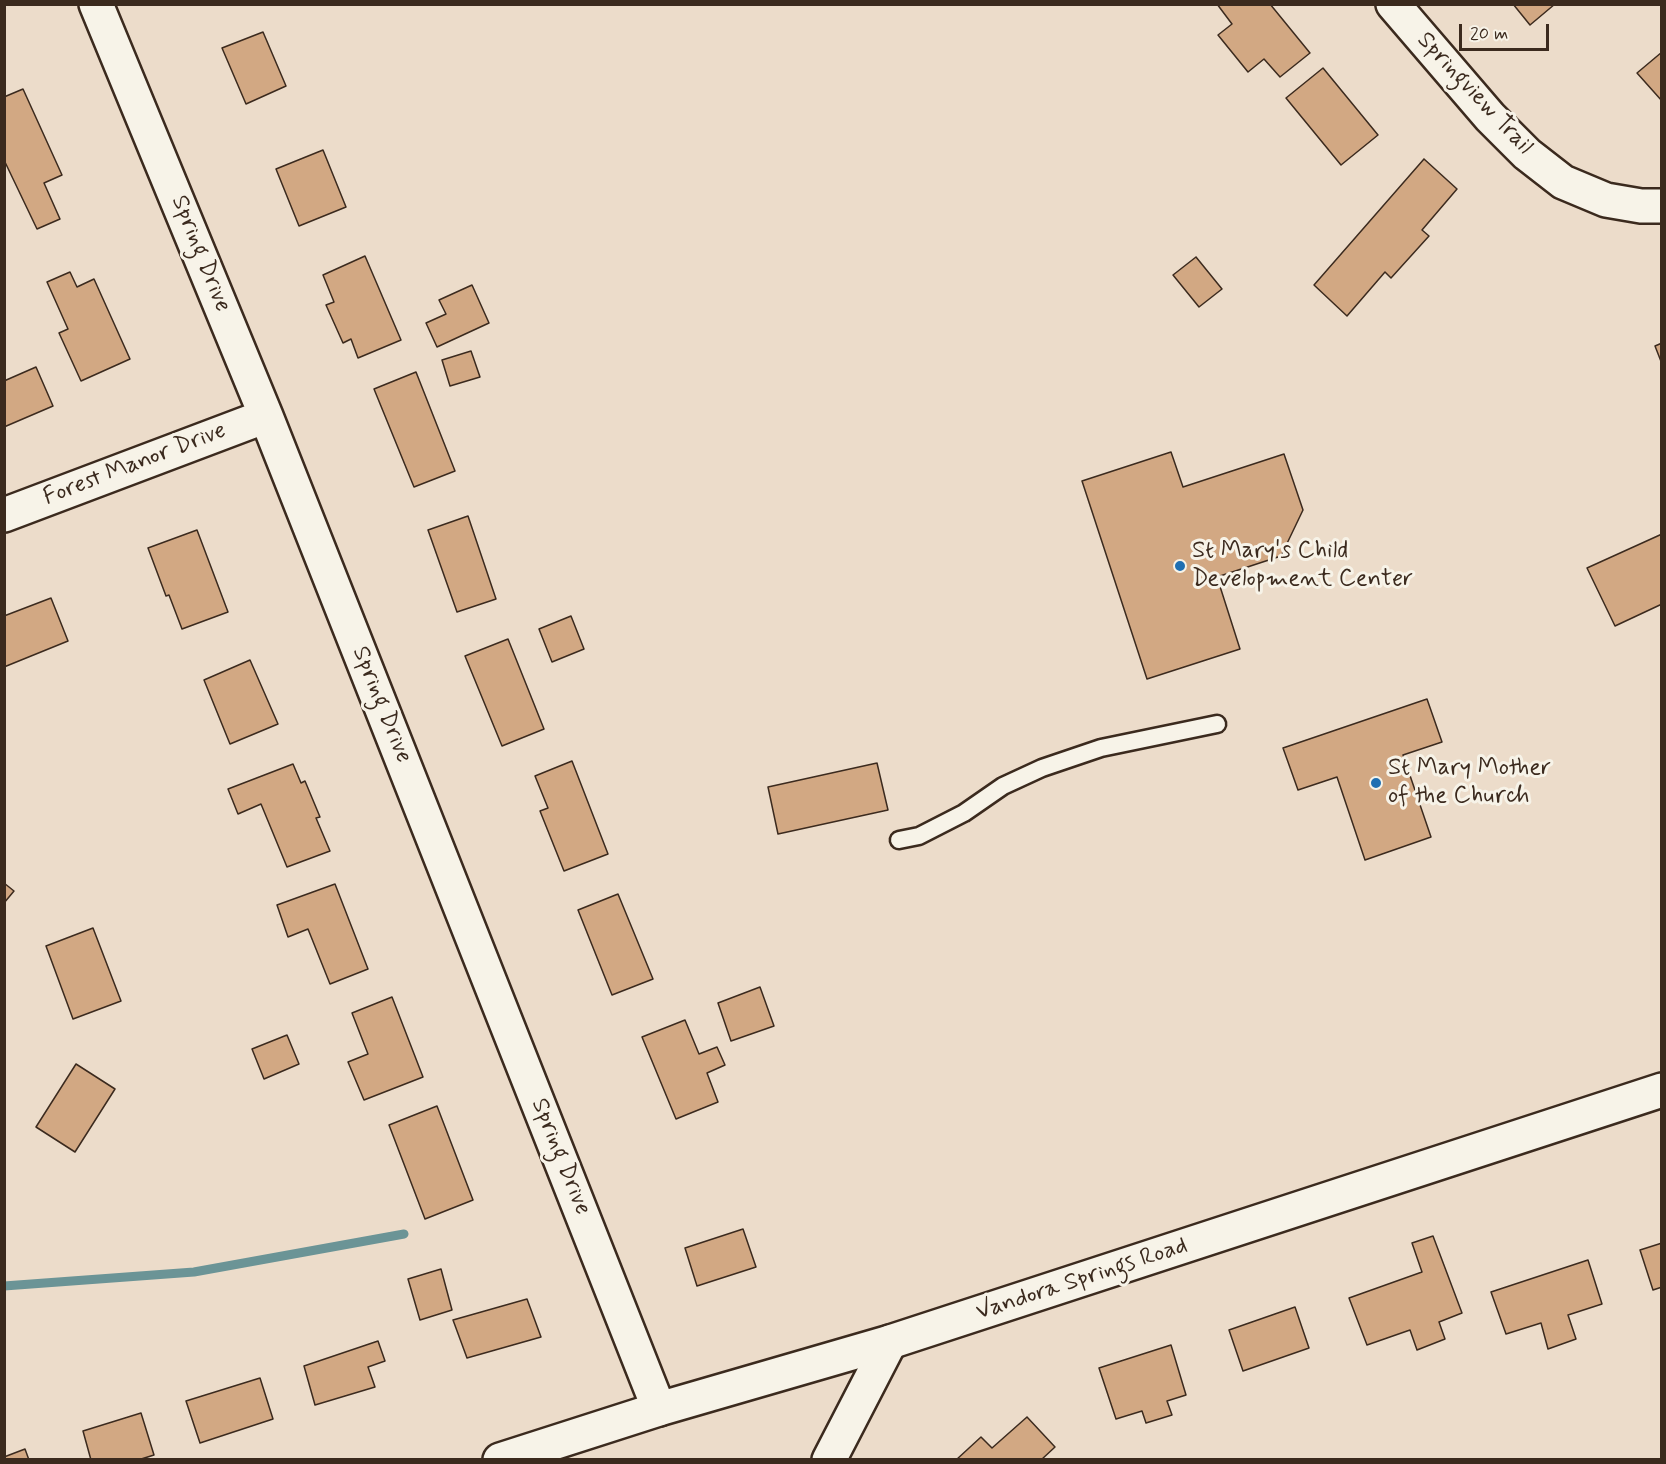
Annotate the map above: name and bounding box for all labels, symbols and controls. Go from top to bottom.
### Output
scale bar [1462,12,1552,50]
text: 20 m [1470,22,1508,46]
street label: Springview Trail [1410,27,1538,161]
street label: Spring Drive [164,192,236,316]
street label: Forest Manor Drive [40,417,230,513]
place label: St Mary's Child Development Center [1192,538,1413,594]
marker: St Mary's Child Development Center [1173,559,1187,573]
street label: Spring Drive [345,643,417,767]
place label: St Mary Mother of the Church [1388,755,1551,811]
marker: St Mary Mother of the Church [1369,776,1383,790]
street label: Spring Drive [524,1095,596,1219]
street label: Vandora Springs Road [973,1232,1191,1328]

